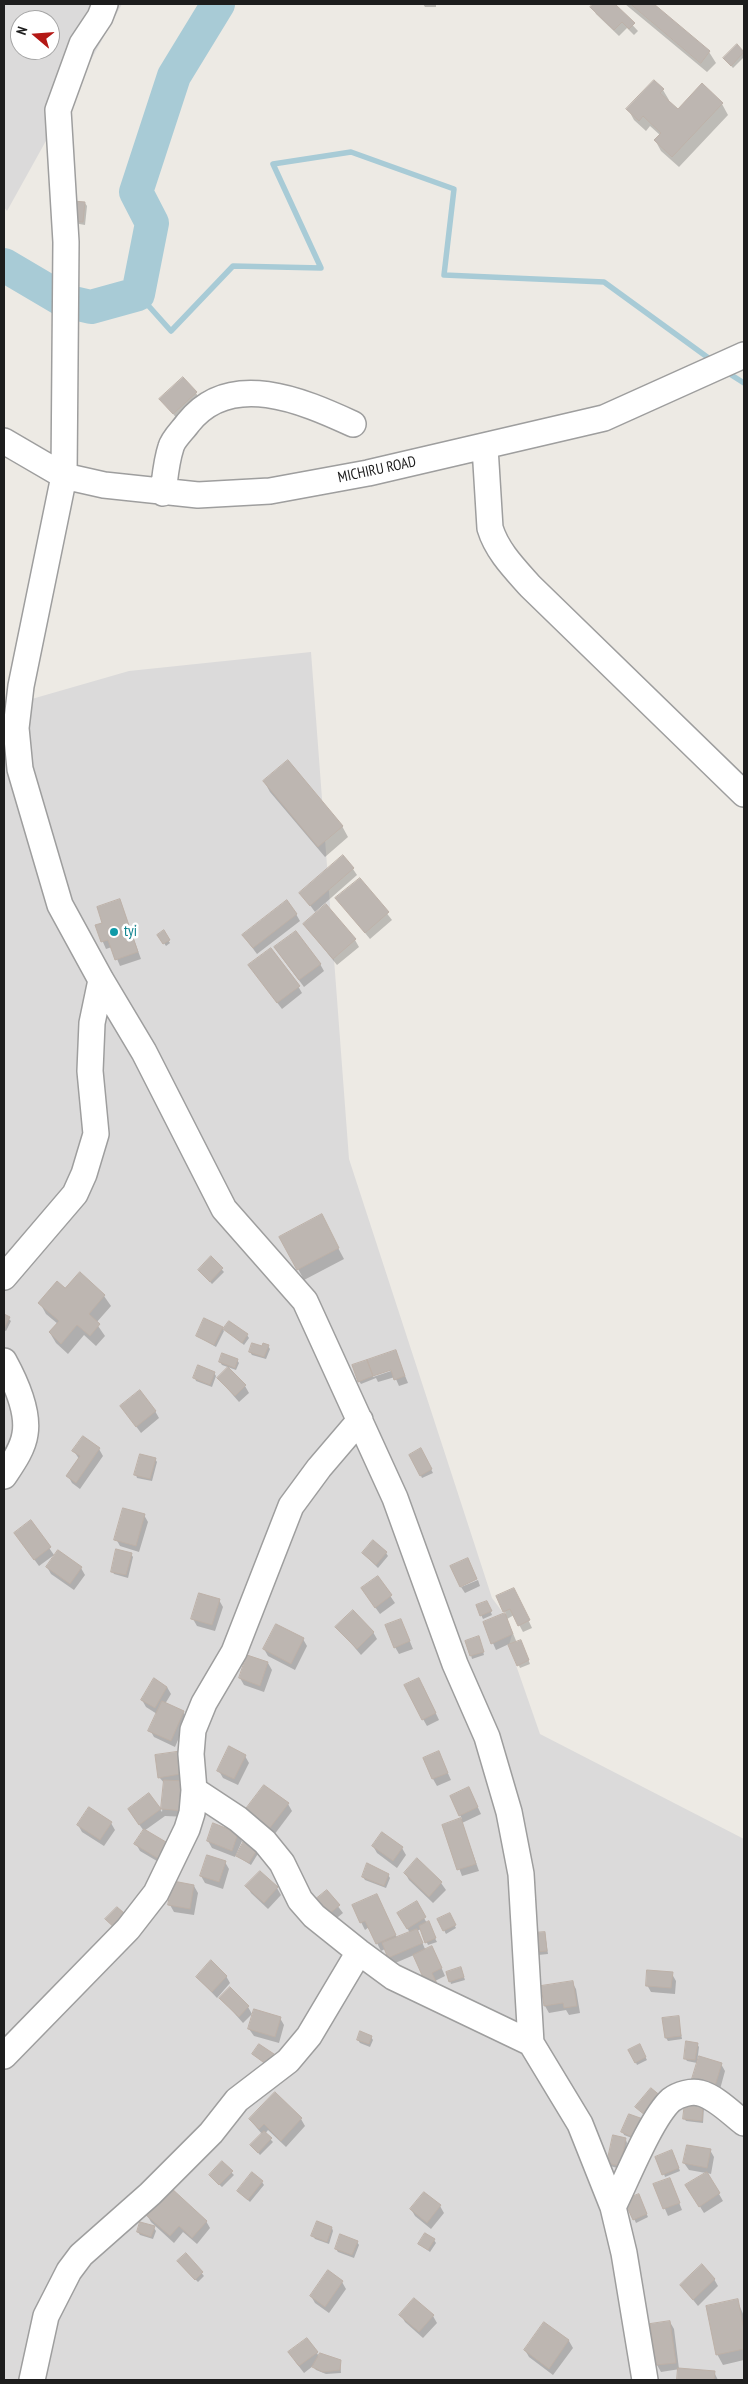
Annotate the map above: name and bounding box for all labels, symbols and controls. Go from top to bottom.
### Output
north arrow [10,10,60,60]
text: N [12,24,31,37]
street label: MICHIRU ROAD [336,453,418,487]
place label: tyi [124,923,137,941]
marker: tyi [108,926,120,938]

